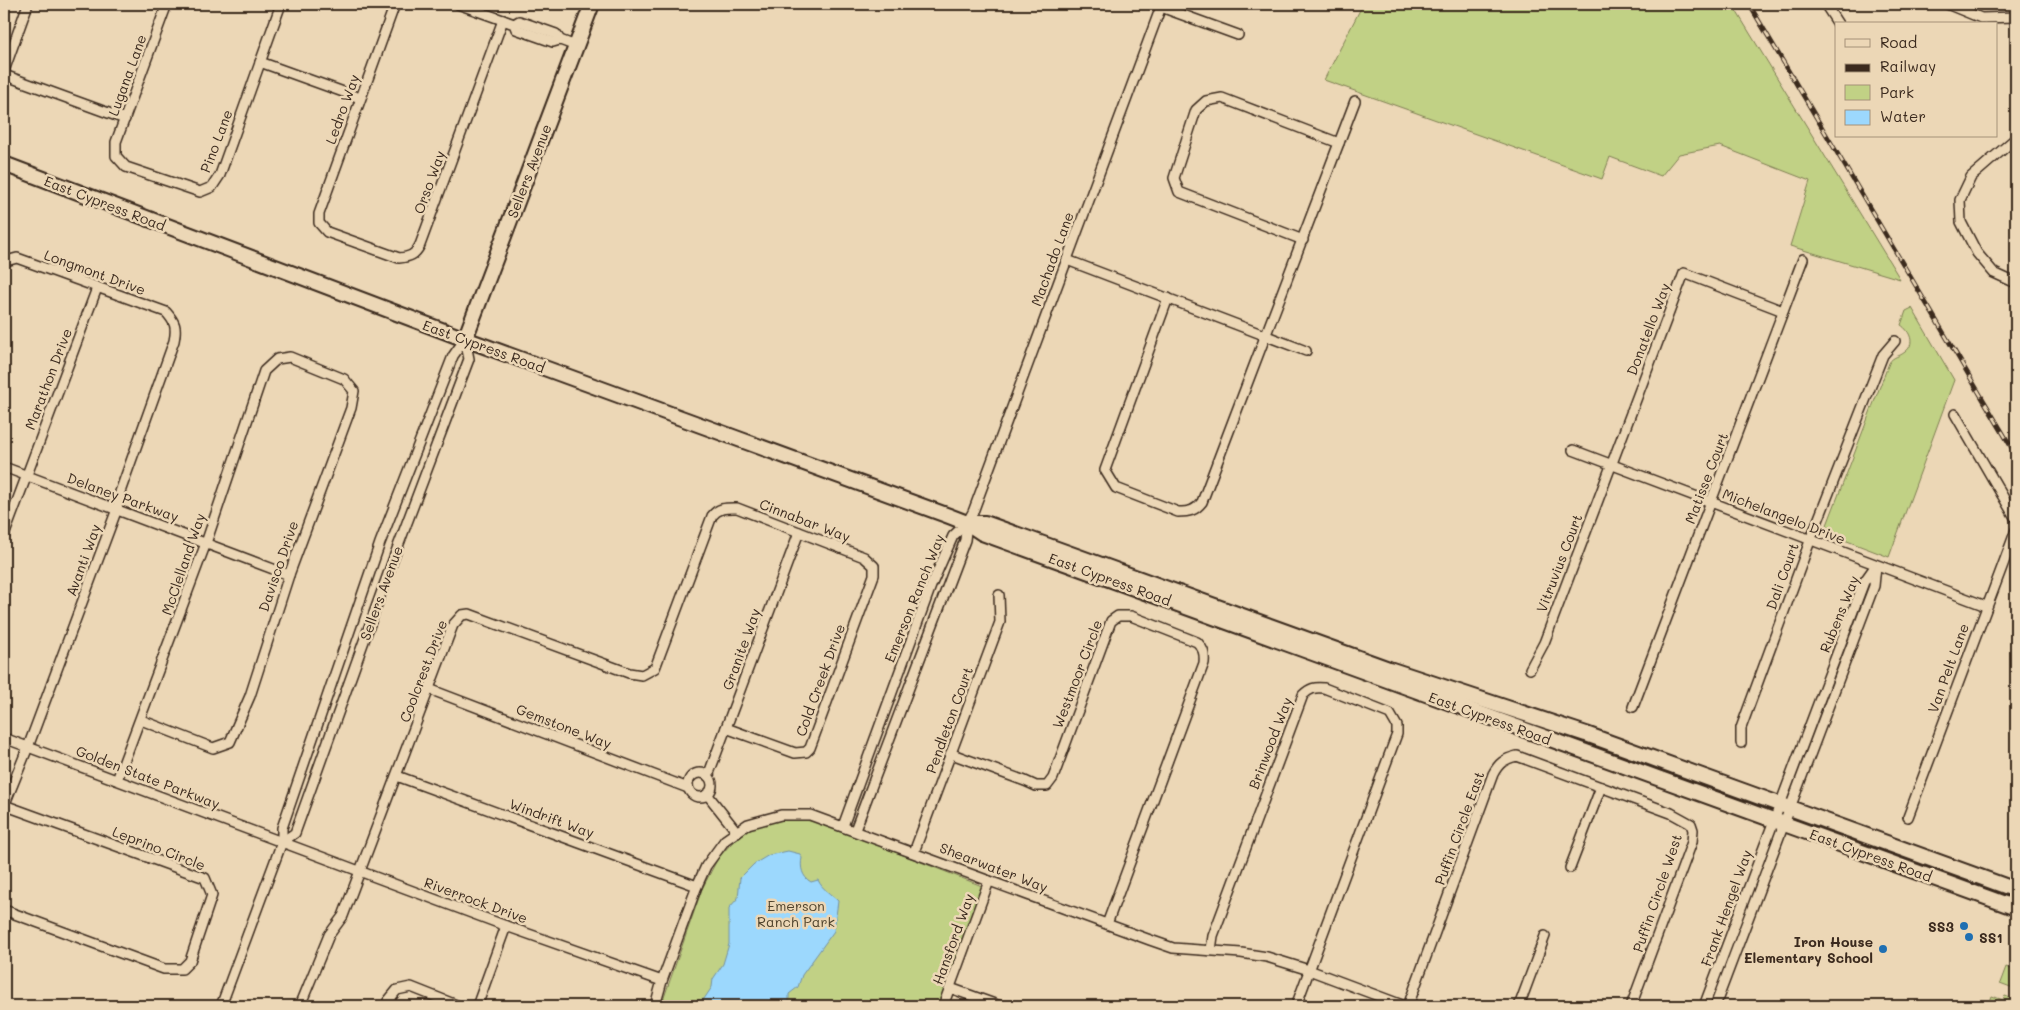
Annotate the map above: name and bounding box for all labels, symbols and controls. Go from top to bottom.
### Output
legend [1835,22,1998,138]
street label: Lugana Lane [103,32,151,118]
text: Road [1880,32,1917,52]
text: Railway [1880,56,1936,76]
street label: Ledro Way [321,71,363,147]
text: Park [1880,82,1914,102]
text: Water [1880,106,1926,126]
street label: Pino Lane [195,107,237,175]
street label: Sellers Avenue [502,121,556,221]
street label: Orso Way [409,148,449,216]
street label: East Cypress Road [41,171,169,235]
street label: Machado Lane [1026,209,1078,309]
street label: Longmont Drive [42,245,148,299]
street label: Donatello Way [1622,280,1674,378]
street label: East Cypress Road [420,315,548,377]
street label: Marathon Drive [20,326,76,432]
street label: Matisse Court [1680,430,1732,526]
street label: Delaney Parkway [65,468,181,526]
street label: Michelangelo Drive [1720,484,1848,548]
street label: Cinnabar Way [757,494,853,546]
street label: McClelland Way [157,510,209,618]
street label: Vitruvius Court [1532,511,1586,615]
street label: Davisco Drive [254,518,302,614]
street label: Avanti Way [61,521,105,599]
street label: Emerson Ranch Way [880,531,948,665]
street label: Dali Court [1761,540,1803,612]
street label: Sellers Avenue [355,543,407,643]
street label: East Cypress Road [1046,548,1174,610]
street label: Rubens Way [1815,573,1863,655]
street label: Granite Way [717,605,765,693]
street label: Coolcrest Drive [395,617,451,725]
street label: Westmoor Circle [1048,617,1106,731]
street label: Cold Creek Drive [791,621,849,739]
street label: Van Pelt Lane [1923,621,1973,715]
street label: Pendleton Court [921,664,977,776]
street label: East Cypress Road [1426,687,1554,749]
street label: Brinwood Way [1244,694,1296,792]
street label: Gemstone Way [514,699,614,753]
street label: Golden State Parkway [73,741,223,813]
street label: Puffin Circle East [1430,769,1488,887]
street label: Windrift Way [507,794,597,842]
street label: Leprino Circle [110,822,208,874]
street label: East Cypress Road [1807,824,1935,886]
street label: Puffin Circle West [1628,831,1686,955]
street label: Shearwater Way [937,838,1051,896]
street label: Frank Hengel Way [1696,847,1756,969]
street label: Riverrock Drive [422,872,530,928]
street label: Hansford Way [928,891,978,987]
park label: Emerson Ranch Park [757,896,835,931]
place label: SS3 [1928,917,1954,936]
marker: SS3 [1958,920,1970,932]
place label: SS1 [1979,928,2003,947]
marker: SS1 [1963,931,1975,943]
place label: Iron House Elementary School [1744,932,1873,967]
marker: Iron House Elementary School [1877,943,1889,955]

